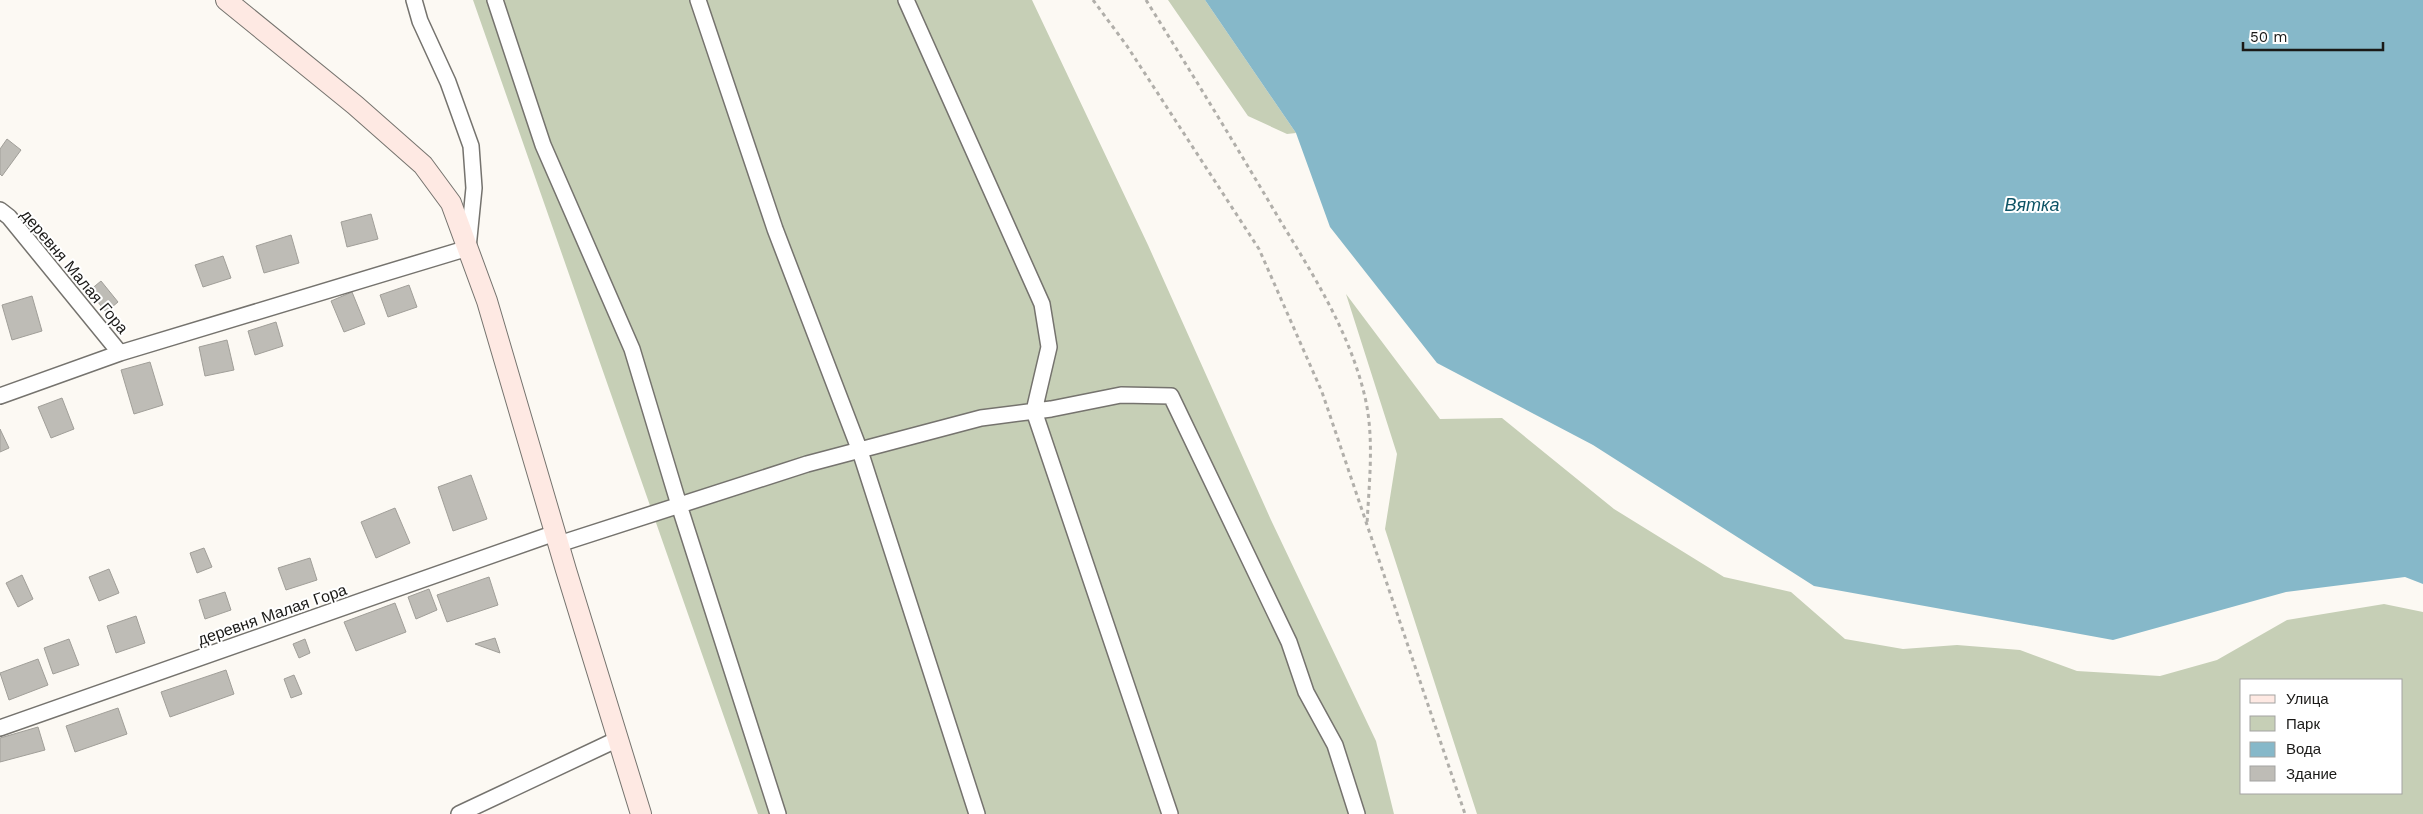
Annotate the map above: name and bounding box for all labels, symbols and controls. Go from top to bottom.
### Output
scale bar [2243,20,2383,52]
text: 50 m [2250,28,2287,46]
water label: Вятка [2004,194,2060,215]
street label: деревня Малая Гора [17,205,132,337]
street label: деревня Малая Гора [195,580,349,649]
legend [2240,679,2403,794]
text: Улица [2286,690,2329,708]
text: Парк [2286,715,2320,733]
text: Вода [2286,740,2322,758]
text: Здание [2286,765,2337,783]

